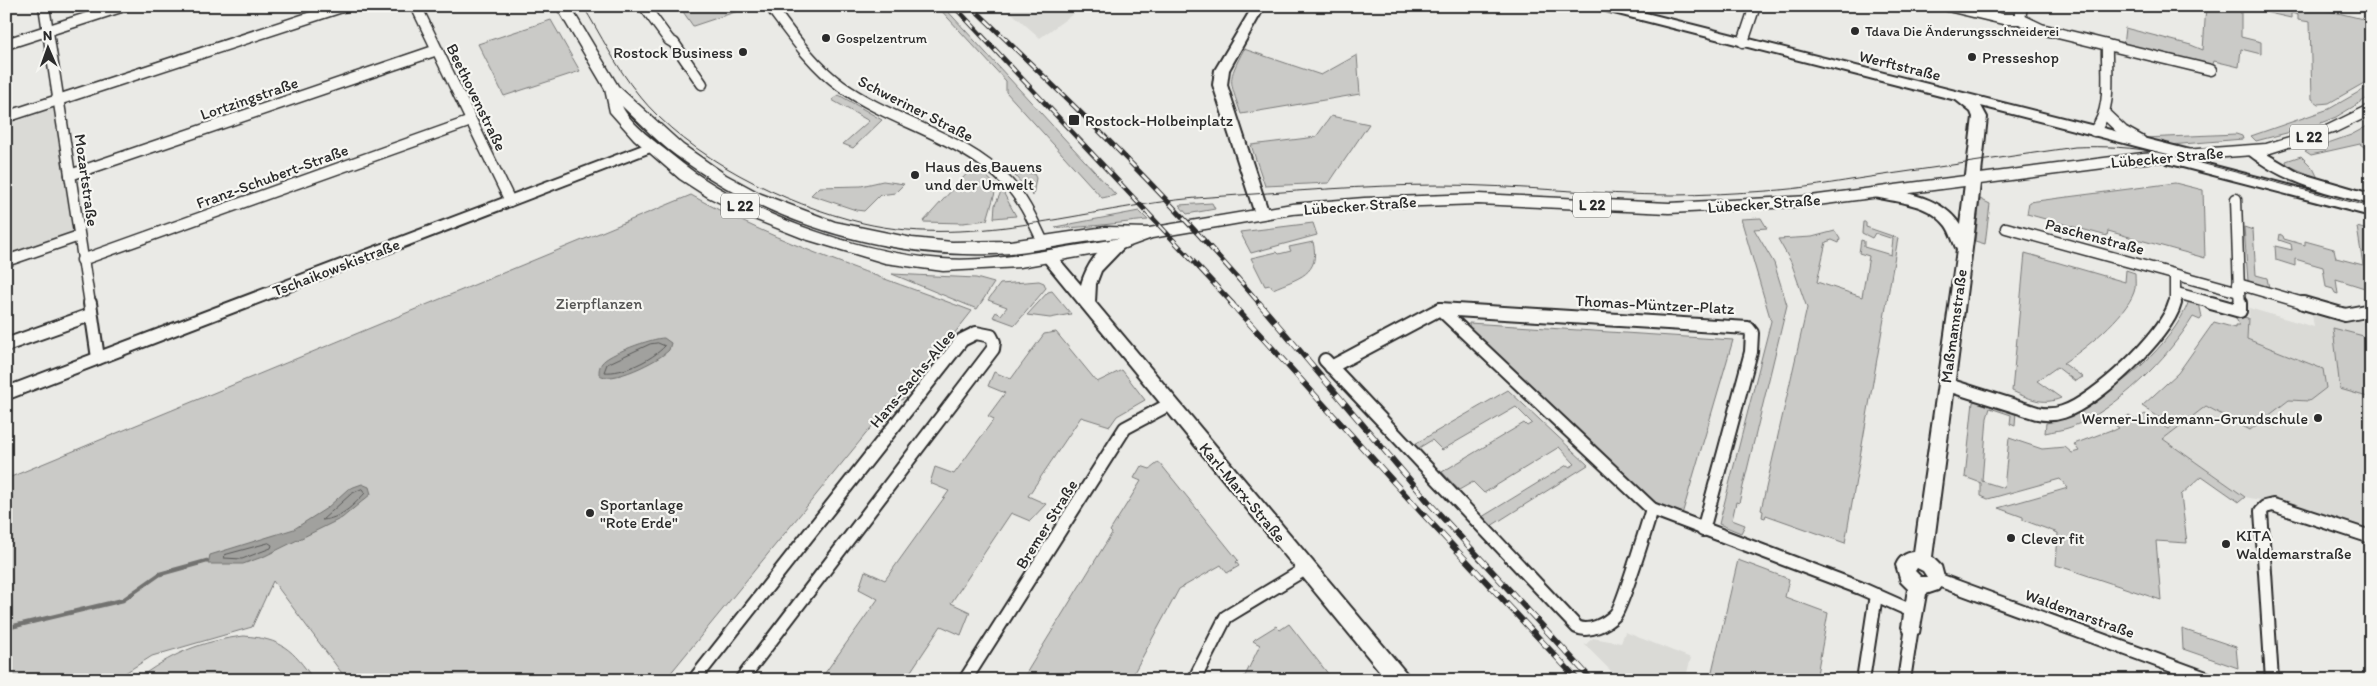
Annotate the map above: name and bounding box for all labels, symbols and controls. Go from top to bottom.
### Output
north arrow [22,22,72,72]
place label: Tdava Die Änderungsschneiderei [1865,23,2059,40]
marker: Tdava Die Änderungsschneiderei [1849,25,1861,37]
text: N [43,27,53,44]
place label: Gospelzentrum [836,30,928,47]
marker: Gospelzentrum [820,32,832,44]
street label: Beethovenstraße [442,41,511,154]
place label: Rostock Business [613,43,733,62]
marker: Rostock Business [737,46,749,58]
street label: Werftstraße [1857,46,1943,85]
place label: Presseshop [1982,48,2059,67]
marker: Presseshop [1966,51,1978,63]
street label: Schweriner Straße [855,71,976,146]
street label: Lortzingstraße [198,73,301,124]
place label: Rostock-Holbeinplatz [1085,111,1234,130]
marker: Rostock-Holbeinplatz [1067,113,1081,127]
road number: L 22 [2290,124,2328,150]
street label: Mozartstraße [71,133,102,228]
street label: Franz-Schubert-Straße [194,140,351,213]
street label: Lübecker Straße [2110,143,2224,172]
place label: Haus des Bauens und der Umwelt [925,157,1042,194]
marker: Haus des Bauens und der Umwelt [909,169,921,181]
street label: Lübecker Straße [1707,190,1821,217]
street label: Lübecker Straße [1303,192,1417,219]
road number: L 22 [1573,192,1611,218]
road number: L 22 [721,194,759,218]
street label: Paschenstraße [2043,214,2146,259]
street label: Tschaikowskistraße [270,234,403,300]
street label: Maßmannstraße [1936,268,1971,384]
street label: Thomas-Müntzer-Platz [1575,291,1736,318]
park label: Zierpflanzen [556,294,642,313]
street label: Hans-Sachs-Allee [866,325,959,432]
place label: Werner-Lindemann-Grundschule [2082,409,2308,428]
marker: Werner-Lindemann-Grundschule [2312,412,2324,424]
street label: Karl-Marx-Straße [1195,439,1290,546]
street label: Bremer Straße [1011,476,1081,572]
place label: Sportanlage "Rote Erde" [600,495,683,532]
marker: Sportanlage "Rote Erde" [584,507,596,519]
place label: KITA Waldemarstraße [2236,526,2352,563]
place label: Clever fit [2021,529,2085,548]
marker: Clever fit [2005,532,2017,544]
marker: KITA Waldemarstraße [2220,538,2232,550]
street label: Waldemarstraße [2022,585,2137,642]

